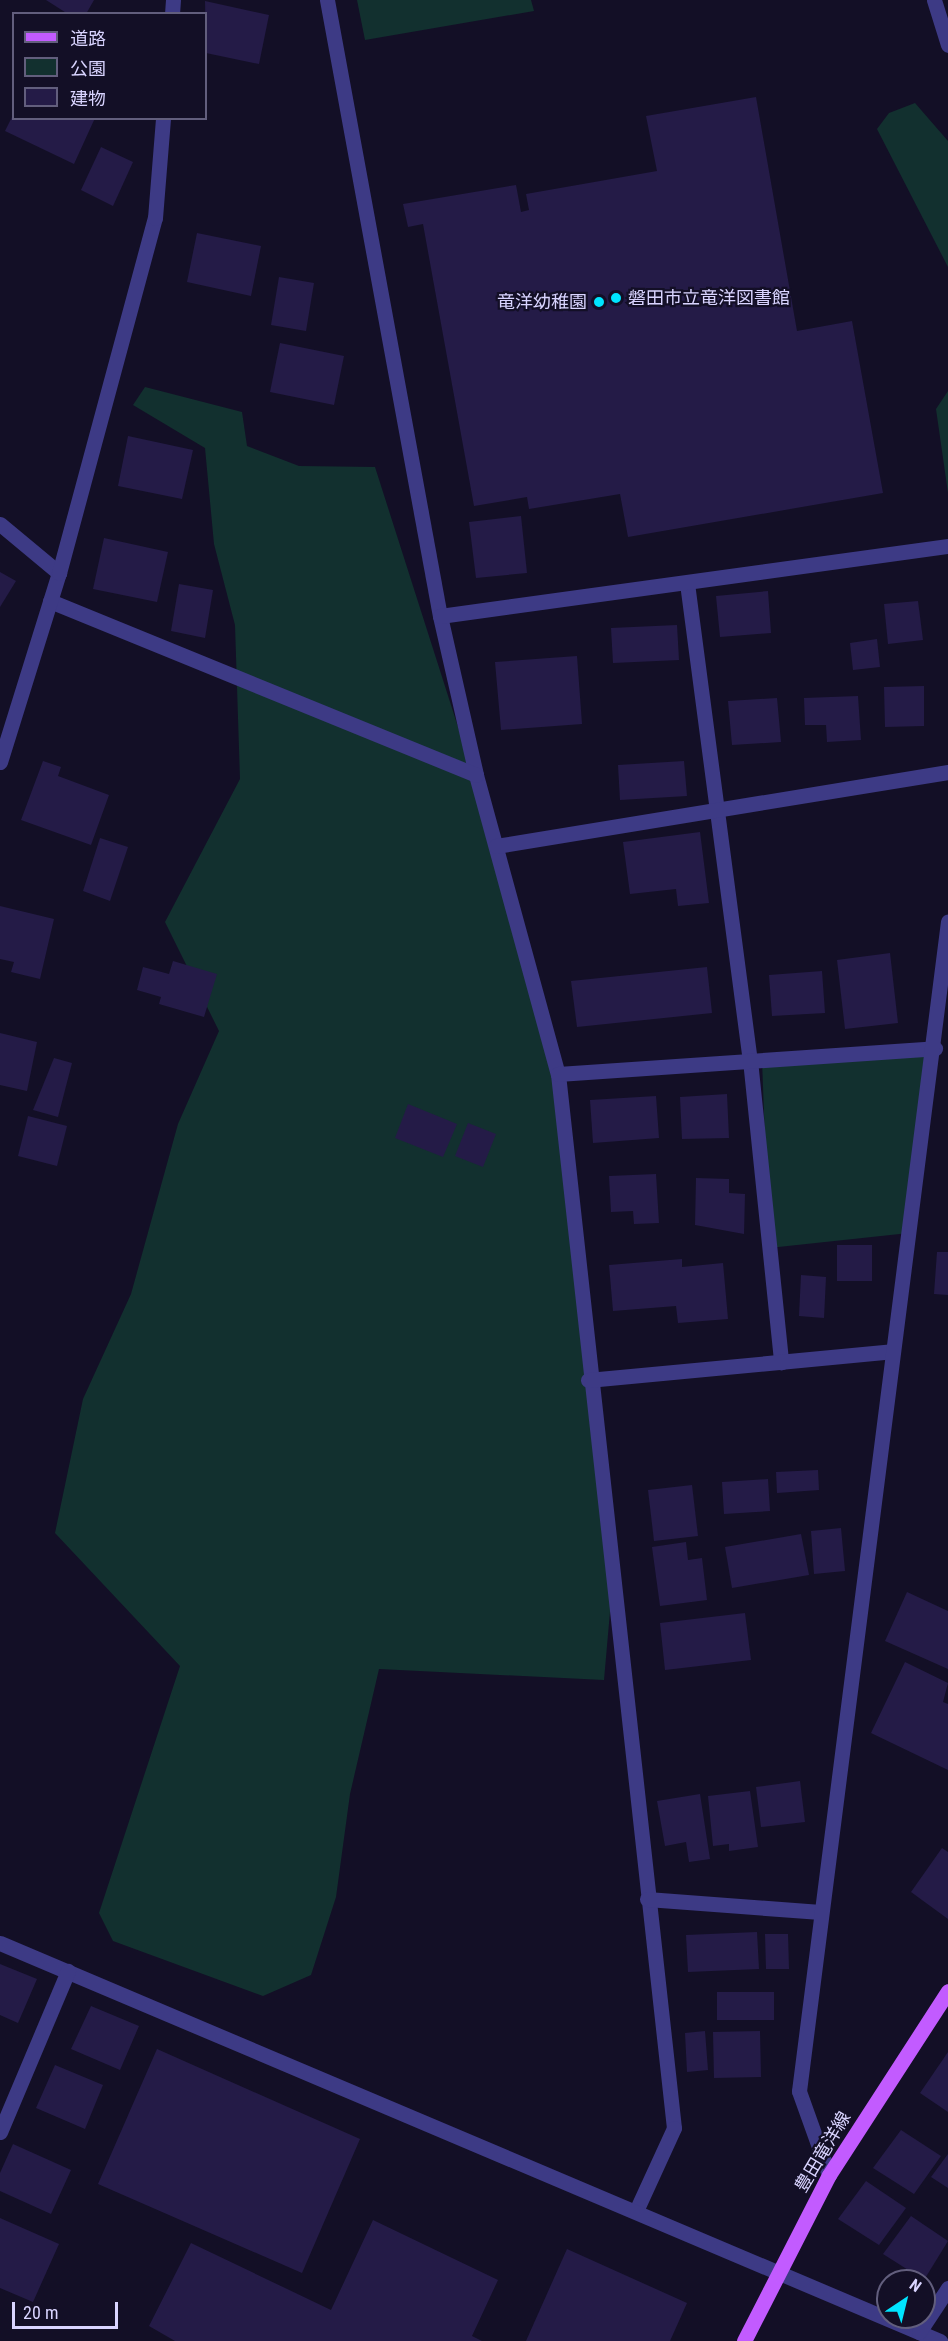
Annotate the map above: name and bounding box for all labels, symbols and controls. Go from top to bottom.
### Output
legend [12,12,207,120]
text: 道路 [70,28,106,49]
text: 公園 [70,58,106,79]
text: 建物 [70,88,106,109]
place label: 磐田市立竜洋図書館 [628,287,790,309]
place label: 竜洋幼稚園 [497,291,587,313]
marker: 磐田市立竜洋図書館 [609,291,623,305]
marker: 竜洋幼稚園 [592,295,606,309]
street label: 豊田竜洋線 [791,2108,855,2196]
north arrow [876,2269,936,2329]
text: N [906,2275,925,2296]
scale bar [15,2290,122,2328]
text: 20 m [23,2302,58,2323]

